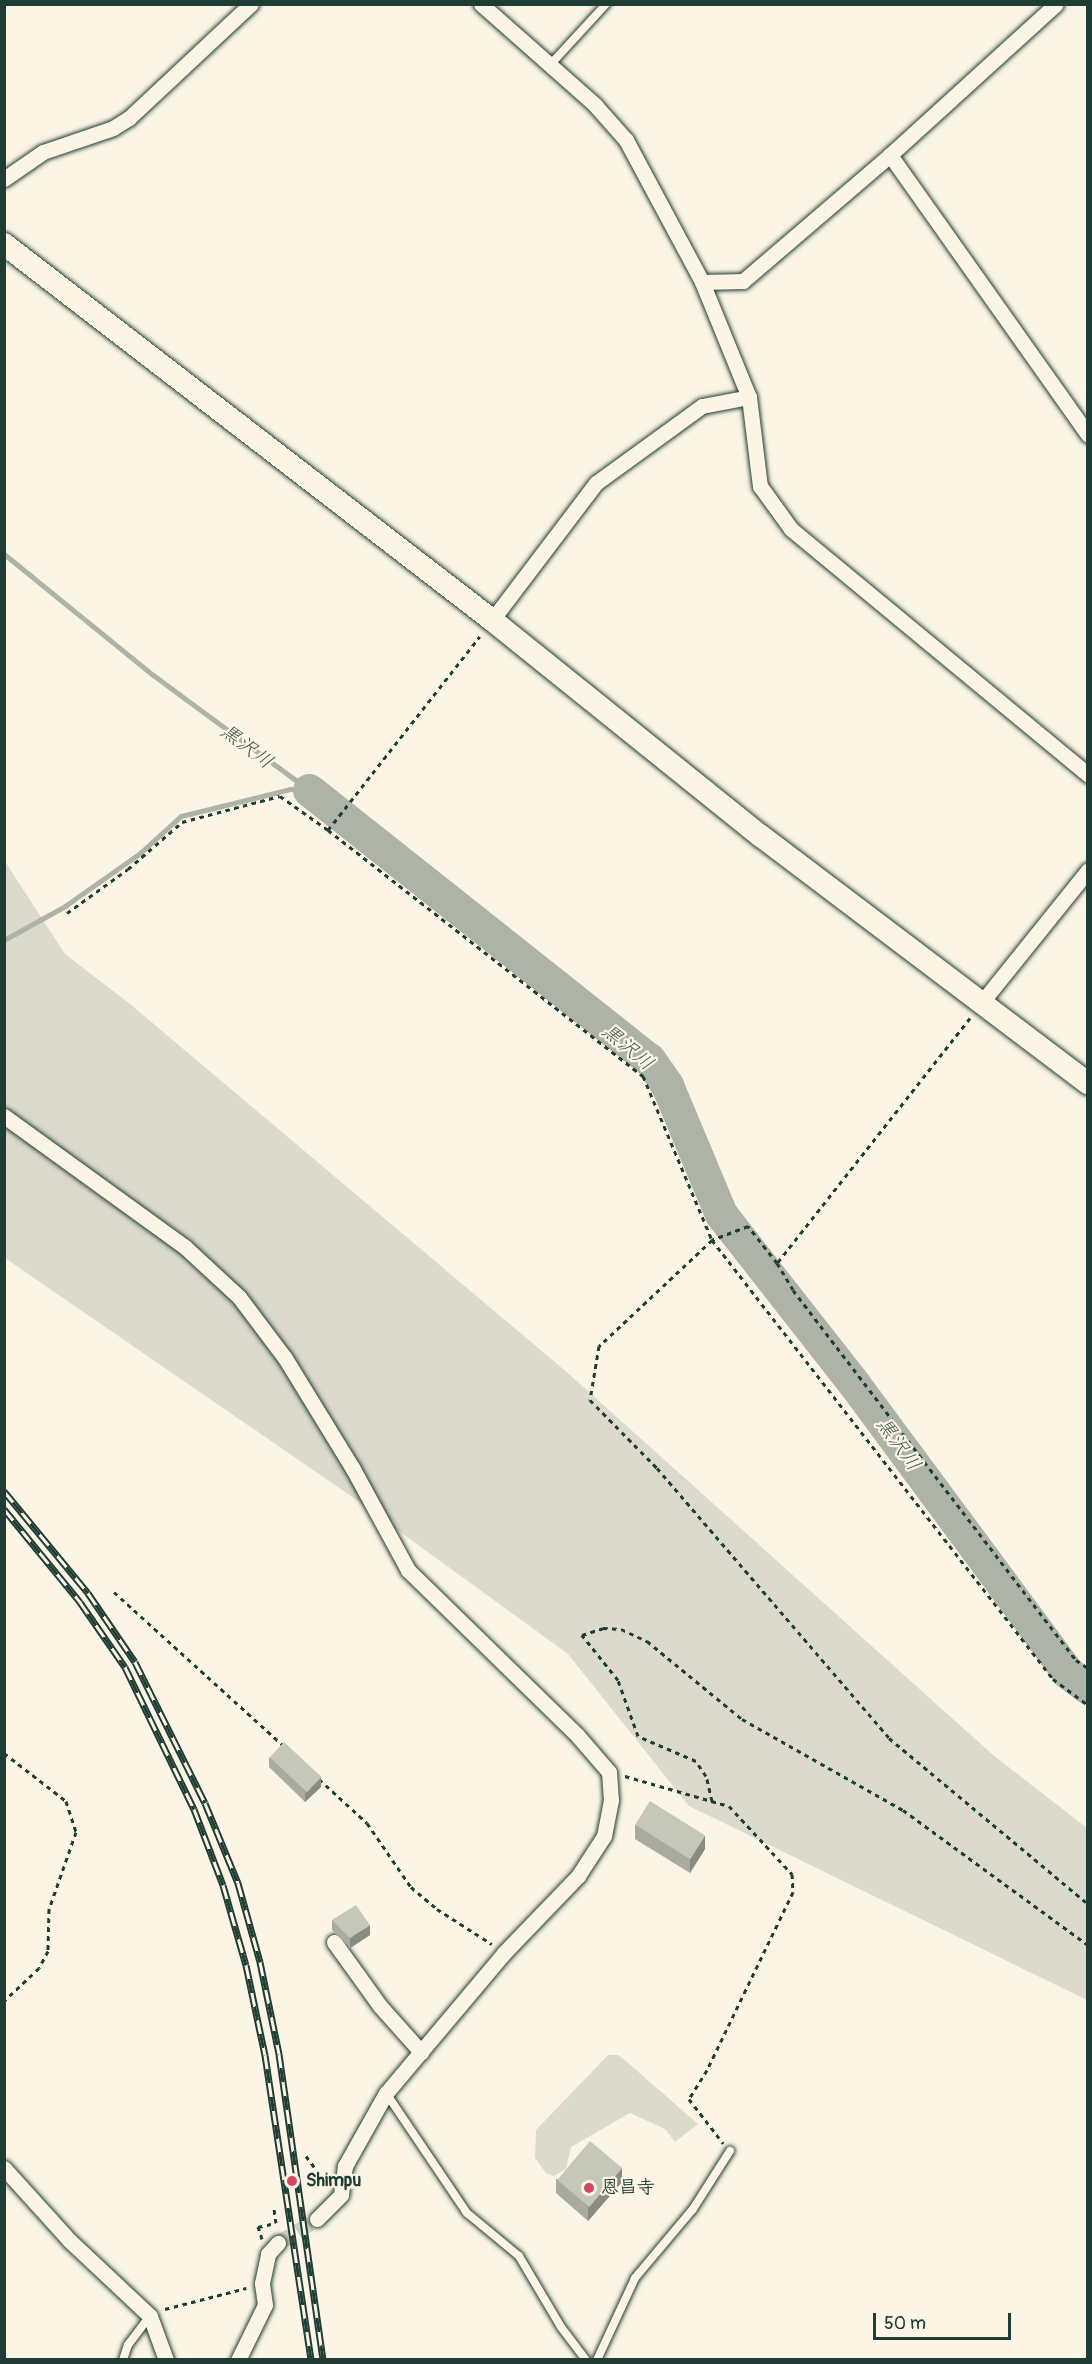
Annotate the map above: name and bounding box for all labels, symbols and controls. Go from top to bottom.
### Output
water label: 黒沢川 [216,718,278,774]
water label: 黒沢川 [597,1019,659,1075]
water label: 黒沢川 [872,1413,926,1475]
place label: Shimpu [306,2170,361,2192]
marker: Shimpu [283,2172,301,2190]
place label: 恩昌寺 [601,2177,655,2199]
marker: 恩昌寺 [582,2181,596,2195]
scale bar [876,2301,1014,2339]
text: 50 m [884,2312,926,2335]

